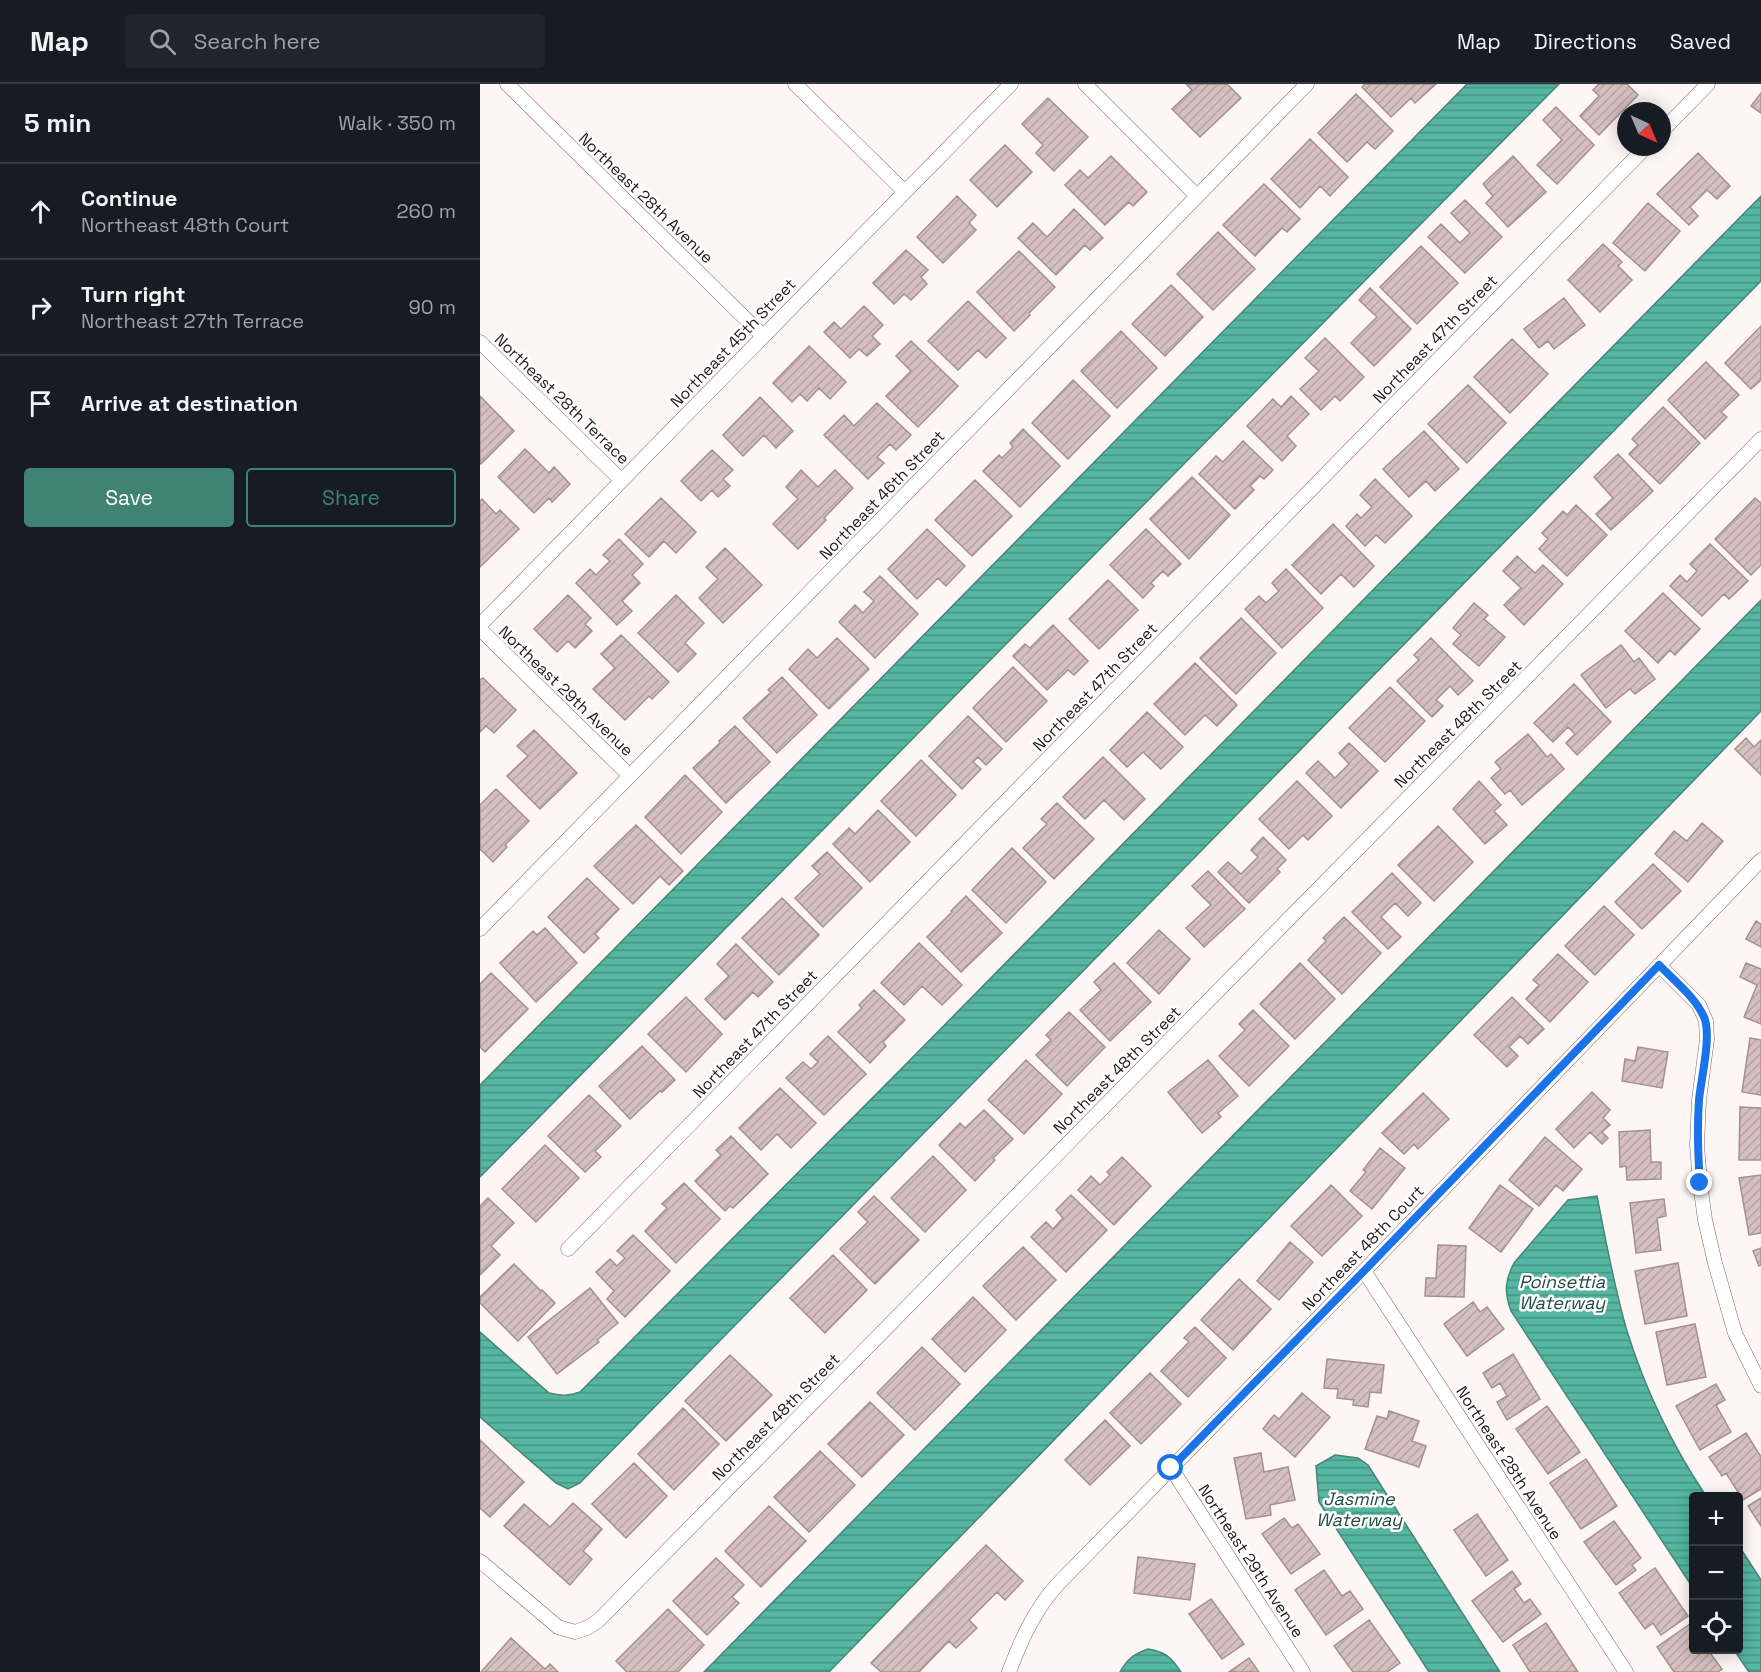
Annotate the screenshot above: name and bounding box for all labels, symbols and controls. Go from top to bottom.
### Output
search box [125,14,545,68]
text: Map [30,23,89,59]
icon: search [146,25,179,58]
text: Search here [194,27,321,55]
text: Map [1457,28,1501,55]
text: Directions [1534,28,1637,55]
text: Saved [1670,28,1731,55]
north arrow [1617,102,1671,156]
text: 5 min [24,106,91,140]
text: Walk · 350 m [338,110,456,136]
street label: Northeast 28th Avenue [574,128,718,268]
text: Continue [81,184,177,212]
icon: ahead [24,195,57,228]
text: 260 m [397,198,456,224]
text: Northeast 48th Court [81,212,289,238]
street label: Northeast 47th Street [1368,270,1502,408]
street label: Northeast 45th Street [666,274,800,412]
text: Turn right [81,280,186,308]
icon: right [24,291,57,324]
text: 90 m [409,294,456,320]
text: Northeast 27th Terrace [81,308,304,334]
street label: Northeast 28th Terrace [490,329,634,469]
icon: arrive [24,387,57,420]
text: Arrive at destination [81,389,298,417]
street label: Northeast 46th Street [815,426,949,564]
button: Save [24,468,234,527]
button: Share [246,468,456,527]
street label: Northeast 47th Street [1028,618,1162,756]
street label: Northeast 29th Avenue [494,621,638,761]
street label: Northeast 48th Street [1390,656,1526,792]
street label: Northeast 47th Street [688,965,822,1103]
street label: Northeast 48th Street [1049,1002,1185,1138]
route end [1686,1169,1712,1195]
street label: Northeast 48th Court [1298,1181,1428,1315]
water label: Poinsettia Waterway [1519,1270,1606,1314]
street label: Northeast 48th Street [708,1349,844,1485]
street label: Northeast 28th Avenue [1451,1382,1567,1544]
route start [1157,1454,1183,1480]
street label: Northeast 29th Avenue [1193,1480,1309,1642]
water label: Jasmine Waterway [1316,1487,1403,1531]
map controls [1689,1492,1743,1654]
button: + [1689,1492,1743,1546]
button: − [1689,1546,1743,1600]
button: locate [1689,1600,1743,1654]

